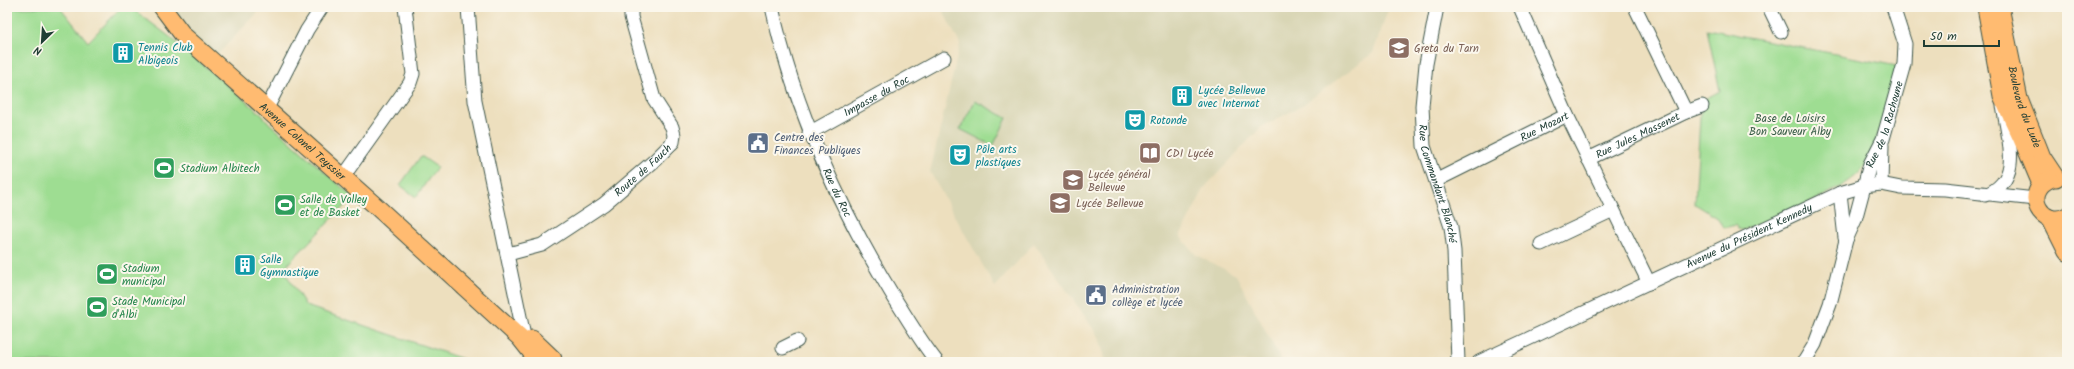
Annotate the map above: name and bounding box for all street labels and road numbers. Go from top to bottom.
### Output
street label: Boulevard du Lude [2002,64,2046,151]
street label: Impasse du Roc [841,71,913,122]
street label: Rue de la Rachoune [1861,79,1909,170]
street label: Avenue Colonel Teyssier [255,98,350,186]
street label: Rue Mozart [1517,107,1573,147]
street label: Rue Jules Massenet [1593,108,1684,164]
street label: Rue Commandant Blanché [1413,124,1461,245]
street label: Route de Fauch [610,140,676,202]
street label: Rue du Roc [817,165,856,221]
street label: Avenue du Président Kennedy [1683,199,1816,274]

